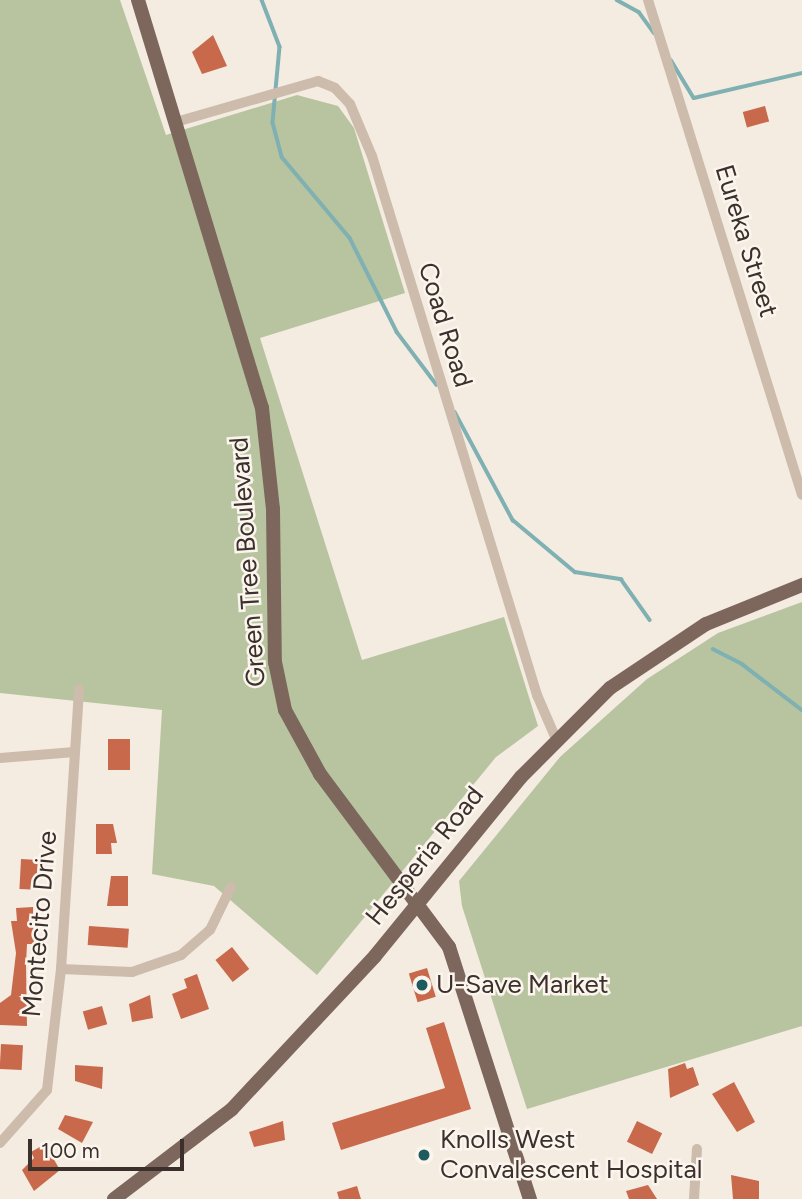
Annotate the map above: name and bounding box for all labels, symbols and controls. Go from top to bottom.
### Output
street label: Eureka Street [708,161,784,321]
street label: Coad Road [411,259,479,391]
street label: Green Tree Boulevard [224,436,272,688]
street label: Hesperia Road [359,780,491,932]
street label: Montecito Drive [16,829,64,1019]
place label: U-Save Market [436,969,608,1001]
marker: U-Save Market [414,977,430,993]
place label: Knolls West Convalescent Hospital [440,1124,703,1186]
scale bar [32,1126,187,1170]
text: 100 m [41,1138,100,1163]
marker: Knolls West Convalescent Hospital [414,1145,434,1165]

